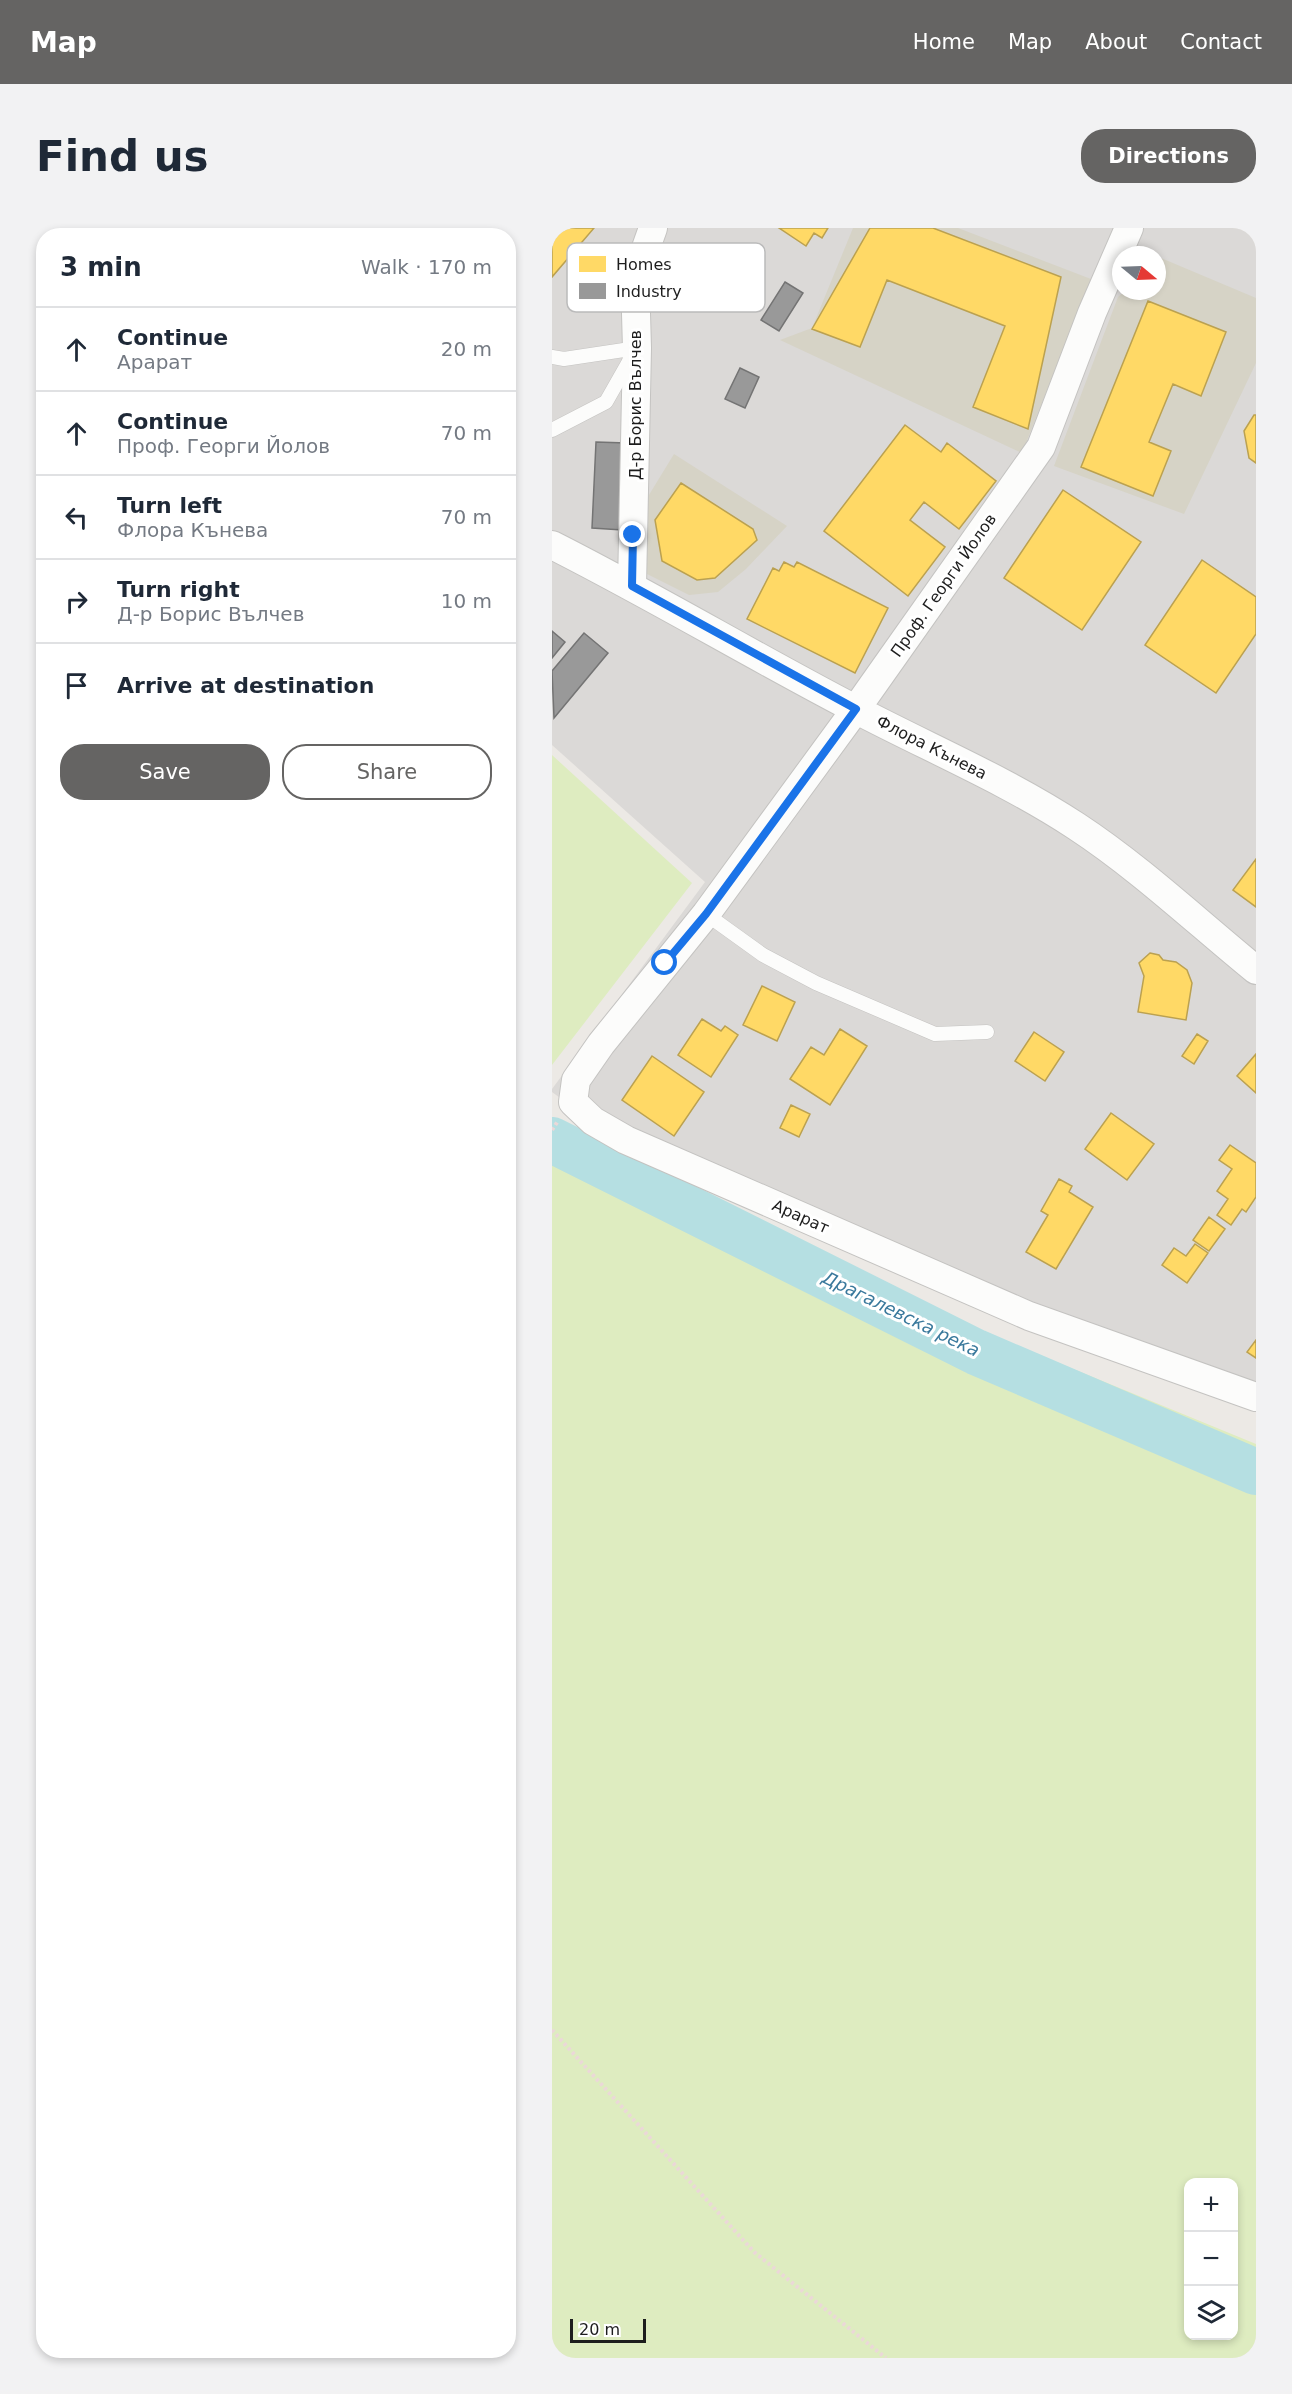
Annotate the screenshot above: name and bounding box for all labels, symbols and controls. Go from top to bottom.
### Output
text: Map [30,26,97,59]
text: Home [913,30,975,54]
text: Map [1008,30,1052,54]
text: About [1085,30,1147,54]
text: Contact [1180,30,1262,54]
button: Directions [1081,129,1256,183]
text: Find us [36,132,209,181]
legend [567,243,765,312]
north arrow [1112,246,1166,300]
text: 3 min [60,252,142,282]
text: Walk · 170 m [361,255,492,279]
text: Homes [616,255,672,274]
text: Industry [616,282,682,301]
text: Continue [117,325,228,350]
street label: Д-р Борис Вълчев [626,330,645,480]
icon: ahead [60,333,93,366]
text: 20 m [441,337,492,361]
text: Арарат [117,350,192,374]
text: Continue [117,409,228,434]
icon: ahead [60,417,93,450]
text: 70 m [441,421,492,445]
text: Проф. Георги Йолов [117,434,330,458]
text: Turn left [117,493,222,518]
icon: left [60,501,93,534]
text: 70 m [441,505,492,529]
street label: Проф. Георги Йолов [887,510,1000,661]
text: Флора Кънева [117,518,268,542]
route end [619,521,645,547]
text: Turn right [117,577,240,602]
icon: right [60,585,93,618]
text: 10 m [441,589,492,613]
text: Д-р Борис Вълчев [117,602,304,626]
icon: arrive [60,669,93,702]
text: Arrive at destination [117,673,374,698]
street label: Флора Кънева [874,712,990,783]
button: Save [60,744,270,800]
button: Share [282,744,492,800]
route start [651,949,677,975]
street label: Арарат [769,1196,832,1237]
water label: Драгалевска река [818,1266,983,1361]
map controls [1184,2178,1238,2340]
button: + [1184,2178,1238,2232]
button: − [1184,2232,1238,2286]
button: layers [1184,2286,1238,2340]
scale bar [570,2316,646,2344]
text: 20 m [579,2320,620,2339]

